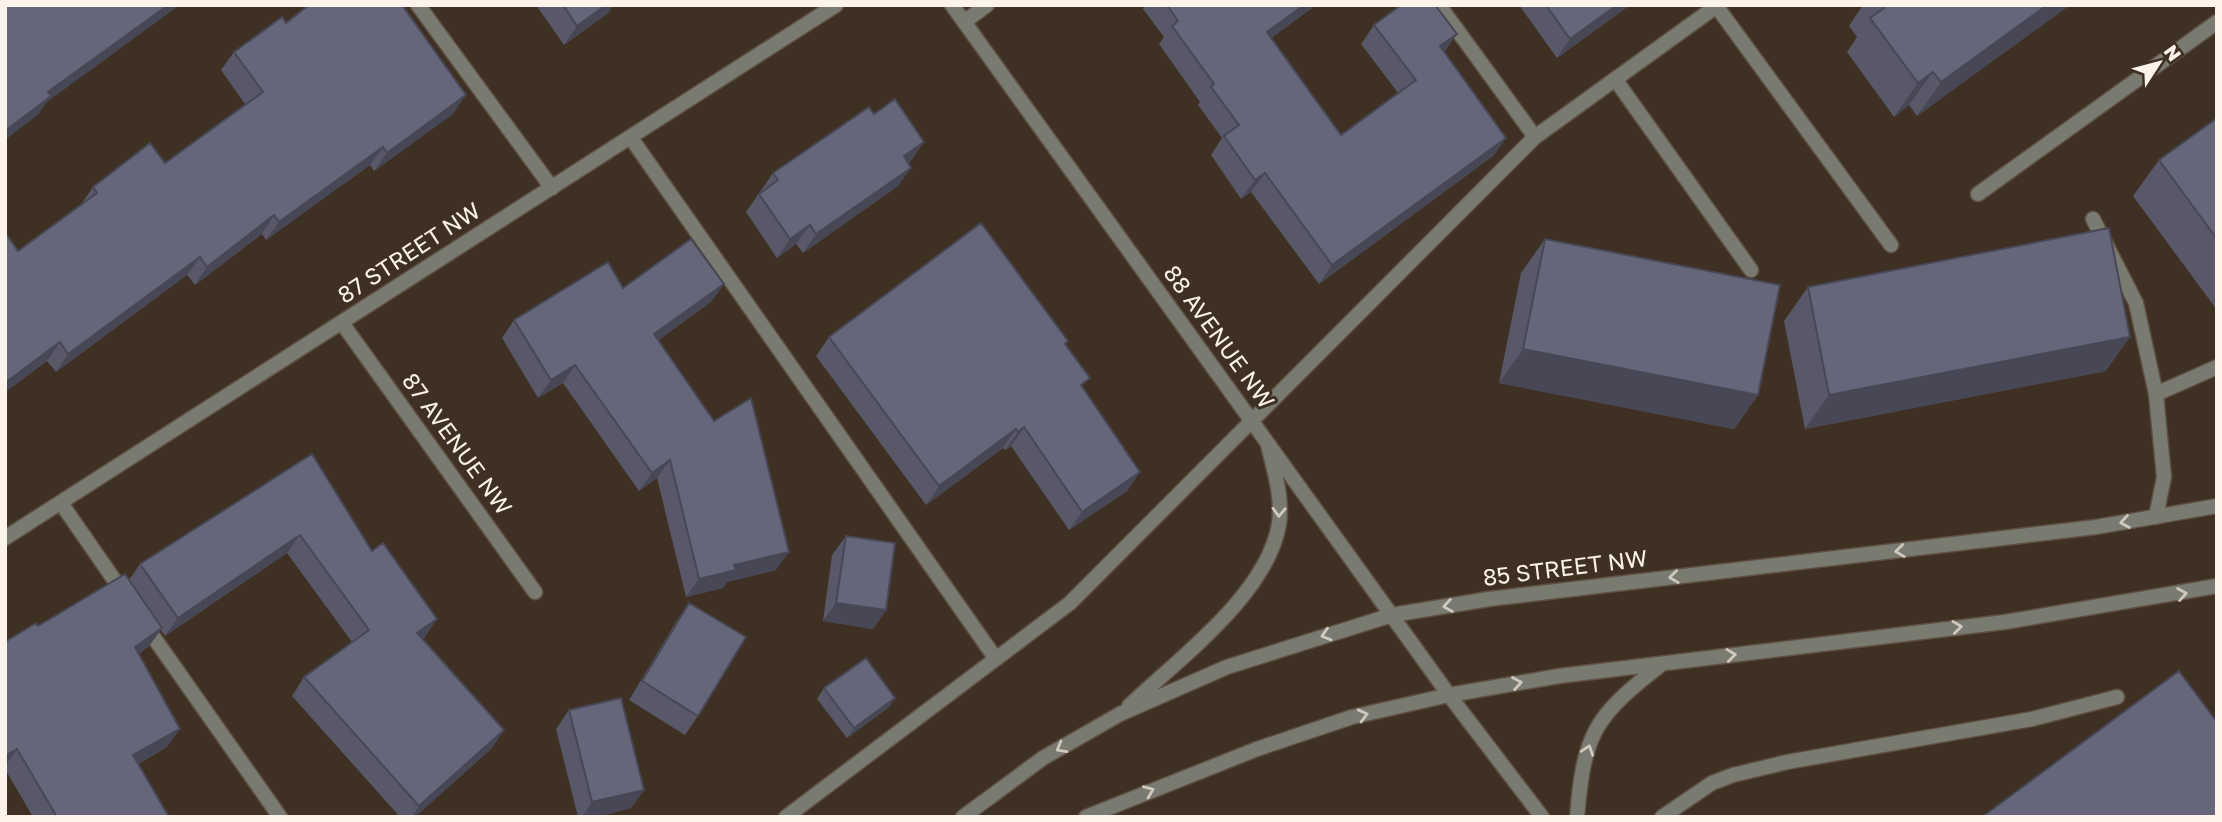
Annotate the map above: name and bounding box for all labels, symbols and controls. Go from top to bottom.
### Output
north arrow [2124,28,2194,98]
text: N [2160,40,2187,65]
street label: 87 STREET NW [332,196,485,309]
street label: 88 AVENUE NW [1158,259,1281,413]
street label: 87 AVENUE NW [397,367,519,520]
one-way arrow [1271,507,1287,517]
one-way arrow [2119,514,2131,529]
street label: 85 STREET NW [1481,543,1649,591]
one-way arrow [1894,543,1905,558]
one-way arrow [1668,570,1680,585]
one-way arrow [2176,587,2188,602]
one-way arrow [1442,598,1454,613]
one-way arrow [1951,620,1962,635]
one-way arrow [1321,626,1333,641]
one-way arrow [1725,647,1737,662]
one-way arrow [1511,676,1523,691]
one-way arrow [1357,709,1369,723]
one-way arrow [1056,740,1069,753]
one-way arrow [1580,744,1594,756]
one-way arrow [1141,785,1154,799]

